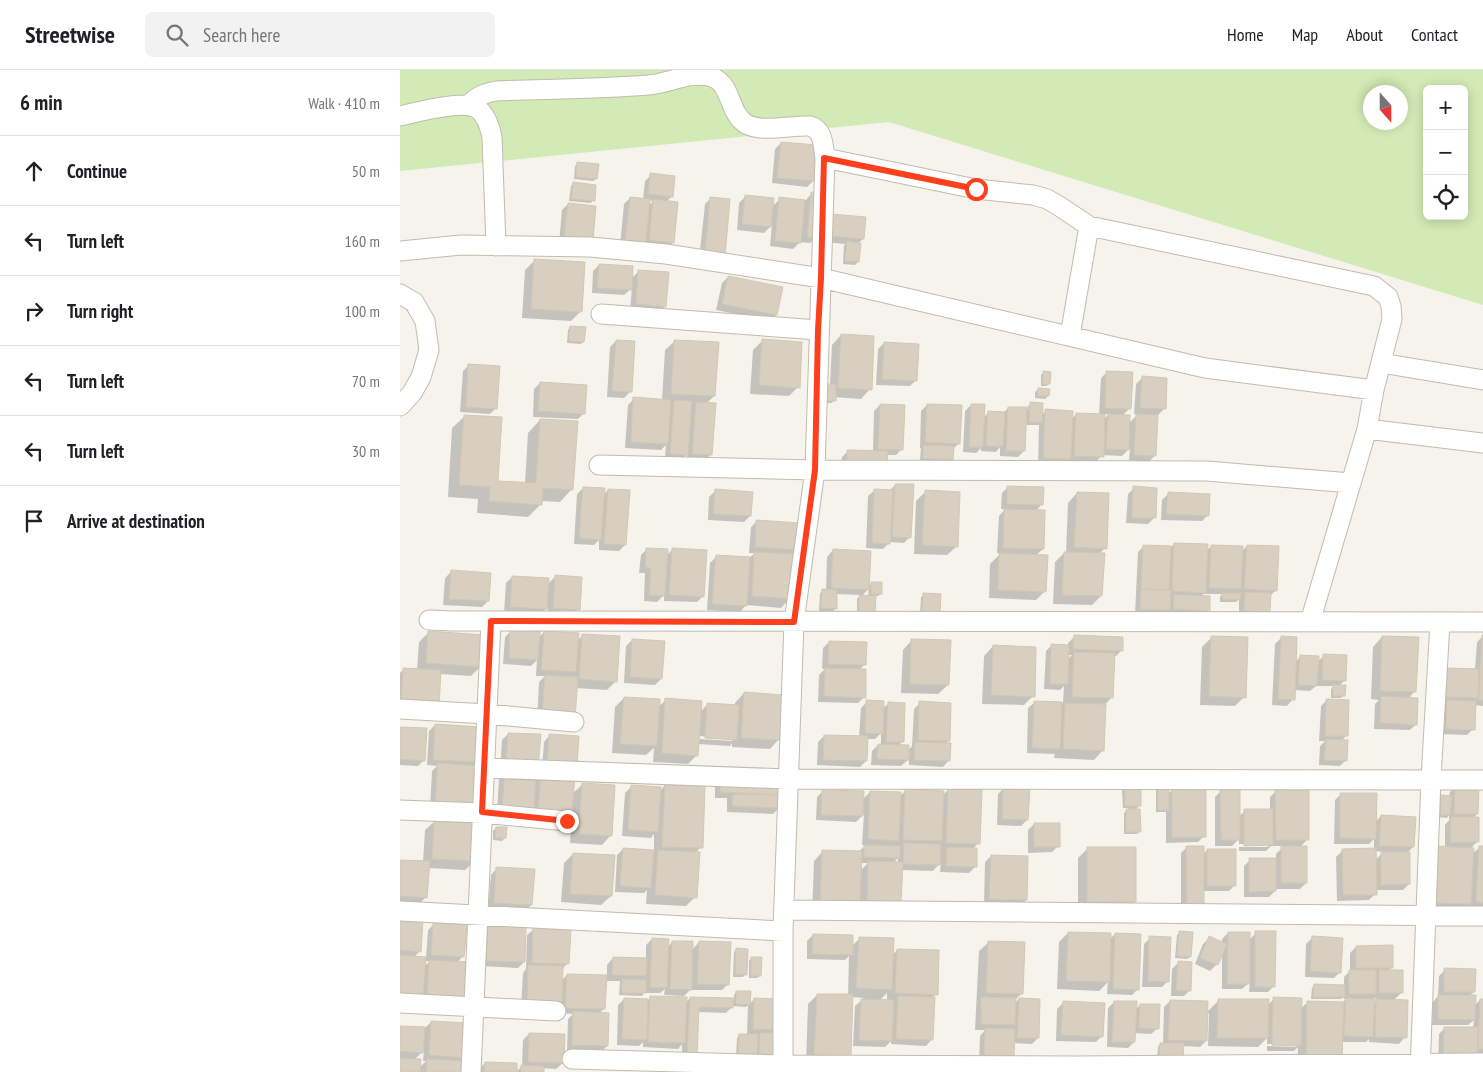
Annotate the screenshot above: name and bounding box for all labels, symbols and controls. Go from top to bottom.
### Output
search box [145,12,495,57]
text: Streetwise [25,19,115,50]
icon: search [163,21,191,49]
text: Search here [203,23,280,47]
text: Home [1227,23,1264,46]
text: Map [1292,23,1318,46]
text: About [1346,23,1383,46]
text: Contact [1411,23,1458,46]
north arrow [1363,85,1408,130]
map controls [1423,85,1468,220]
button: + [1423,85,1468,130]
text: 6 min [20,89,62,116]
text: Walk · 410 m [308,93,380,113]
button: − [1423,130,1468,175]
icon: ahead [20,157,48,185]
text: Continue [67,159,127,183]
text: 50 m [352,161,380,181]
button: locate [1423,175,1468,220]
route start [965,178,988,201]
icon: left [20,227,48,255]
text: Turn left [67,229,124,253]
text: 160 m [345,231,380,251]
icon: right [20,297,48,325]
text: Turn right [67,299,133,323]
text: 100 m [345,301,380,321]
icon: left [20,367,48,395]
text: Turn left [67,369,124,393]
text: 70 m [352,371,380,391]
icon: left [20,437,48,465]
text: Turn left [67,439,124,463]
text: 30 m [352,441,380,461]
icon: arrive [20,507,48,535]
text: Arrive at destination [67,509,205,533]
route end [556,810,579,833]

